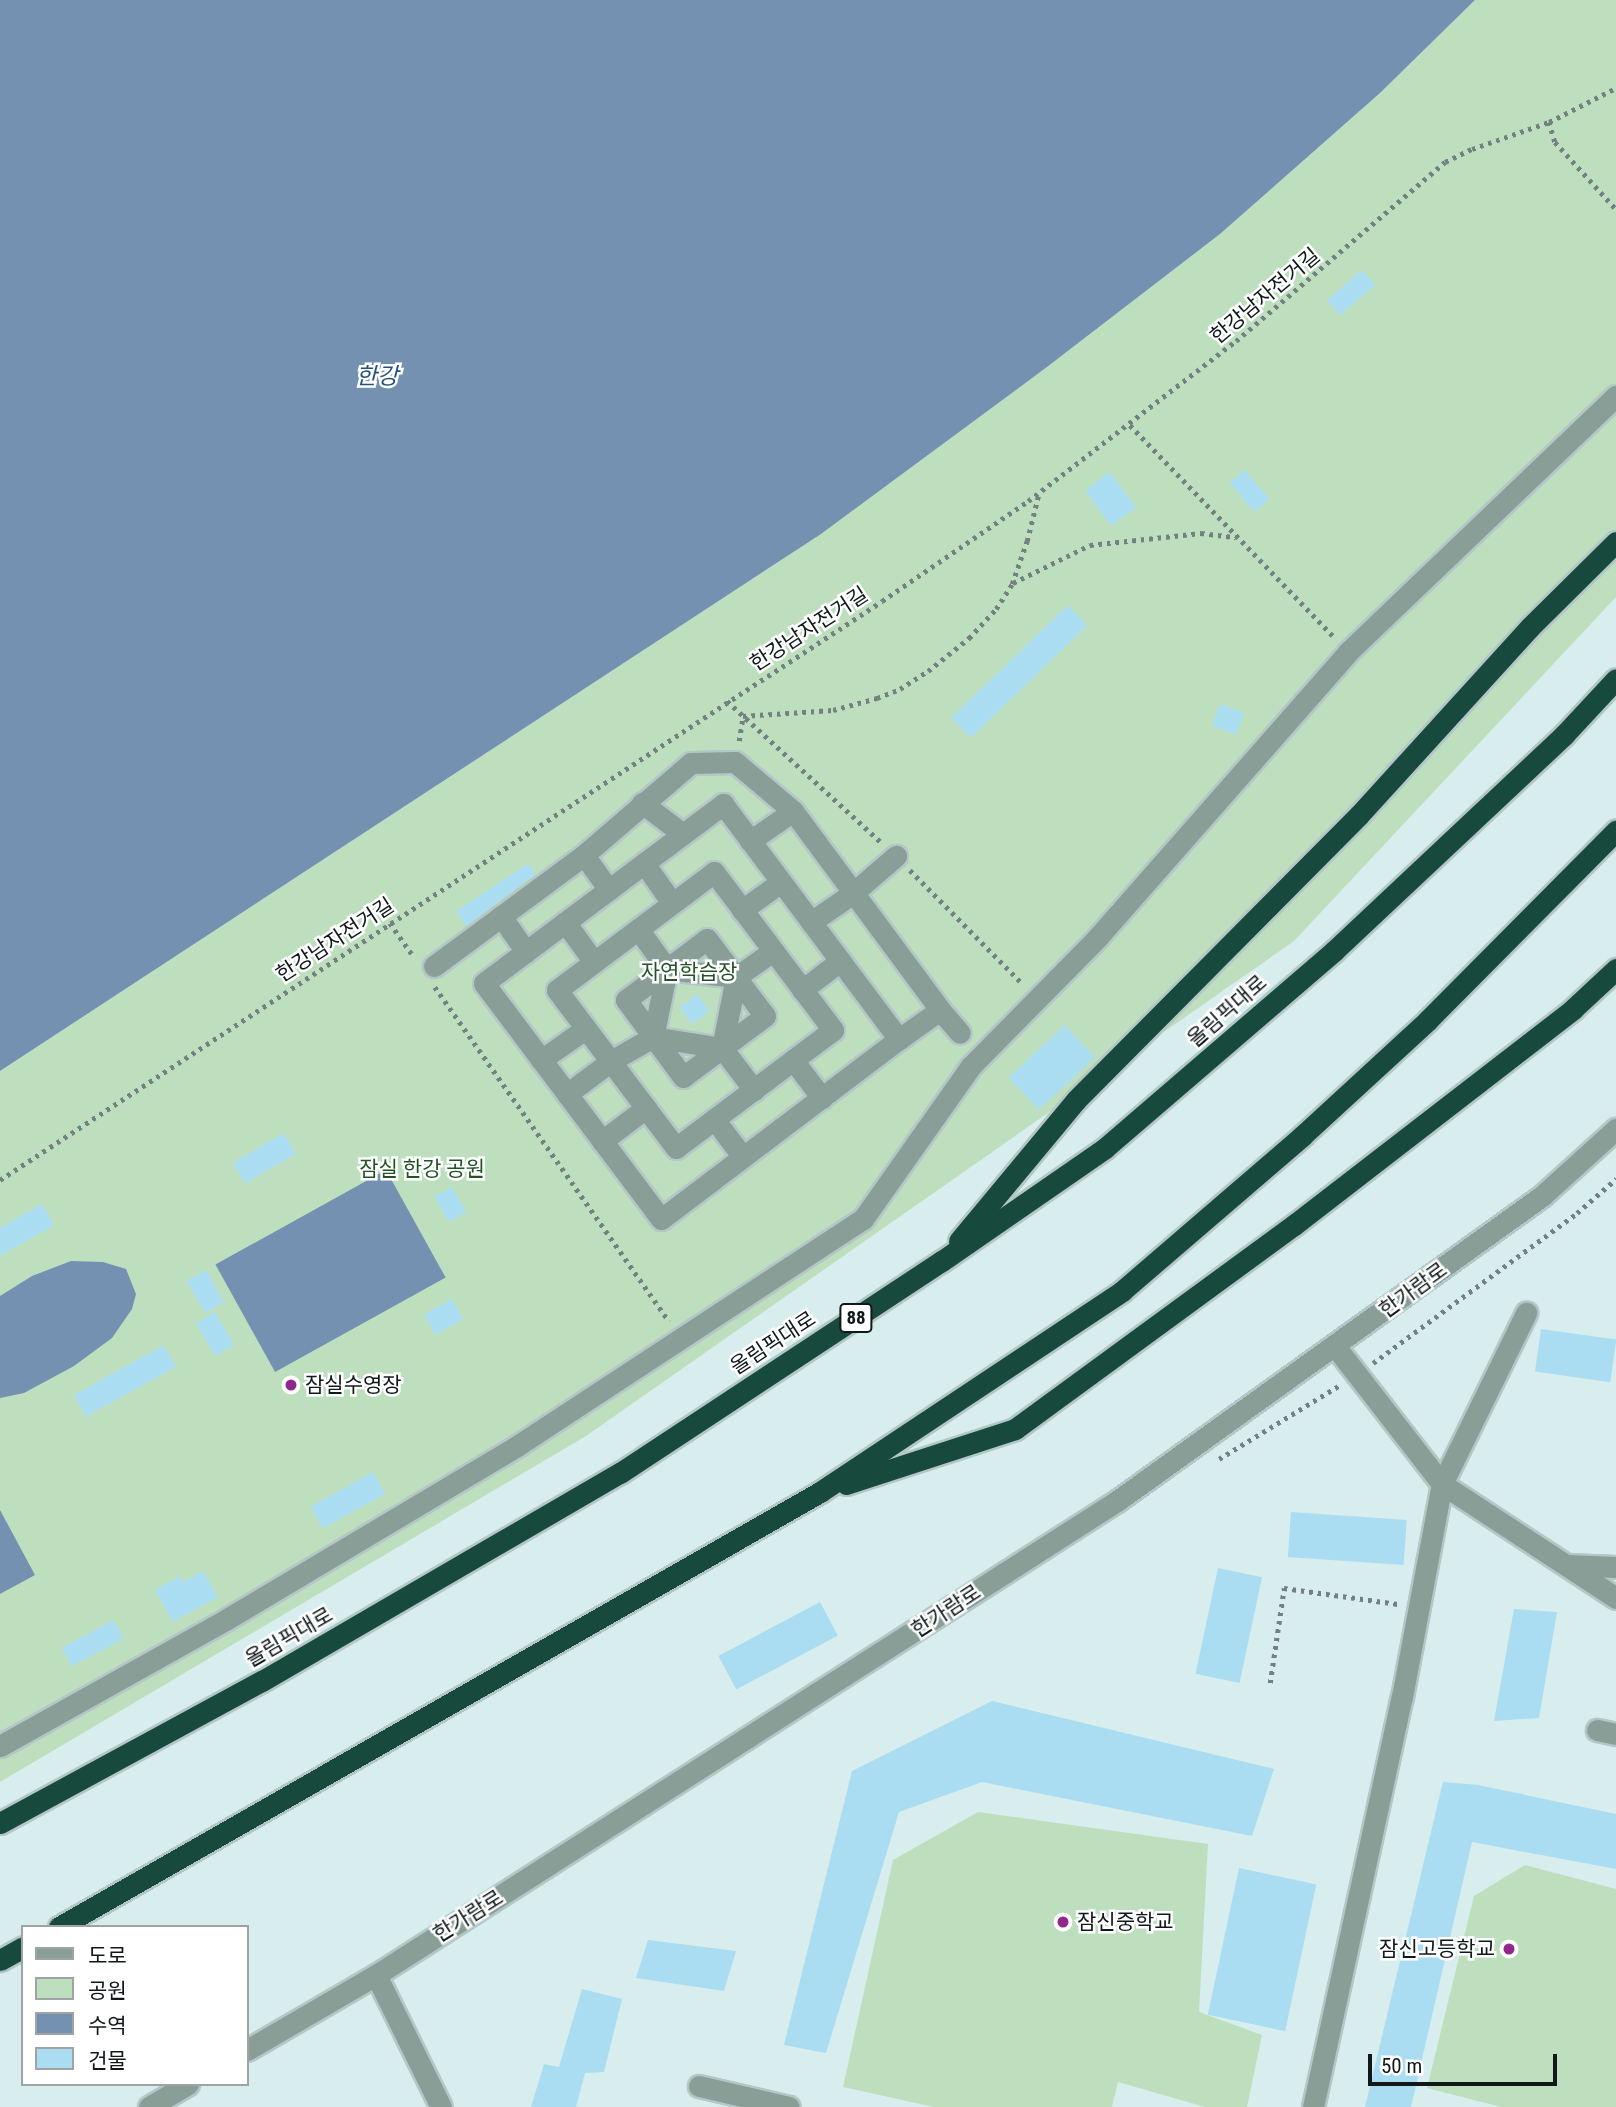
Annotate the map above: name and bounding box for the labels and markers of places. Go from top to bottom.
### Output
place label: 잠실수영장 [305,1372,402,1398]
marker: 잠실수영장 [283,1377,299,1393]
place label: 잠신중학교 [1077,1909,1174,1935]
marker: 잠신중학교 [1055,1914,1071,1930]
place label: 잠신고등학교 [1379,1936,1495,1962]
marker: 잠신고등학교 [1501,1941,1517,1957]

